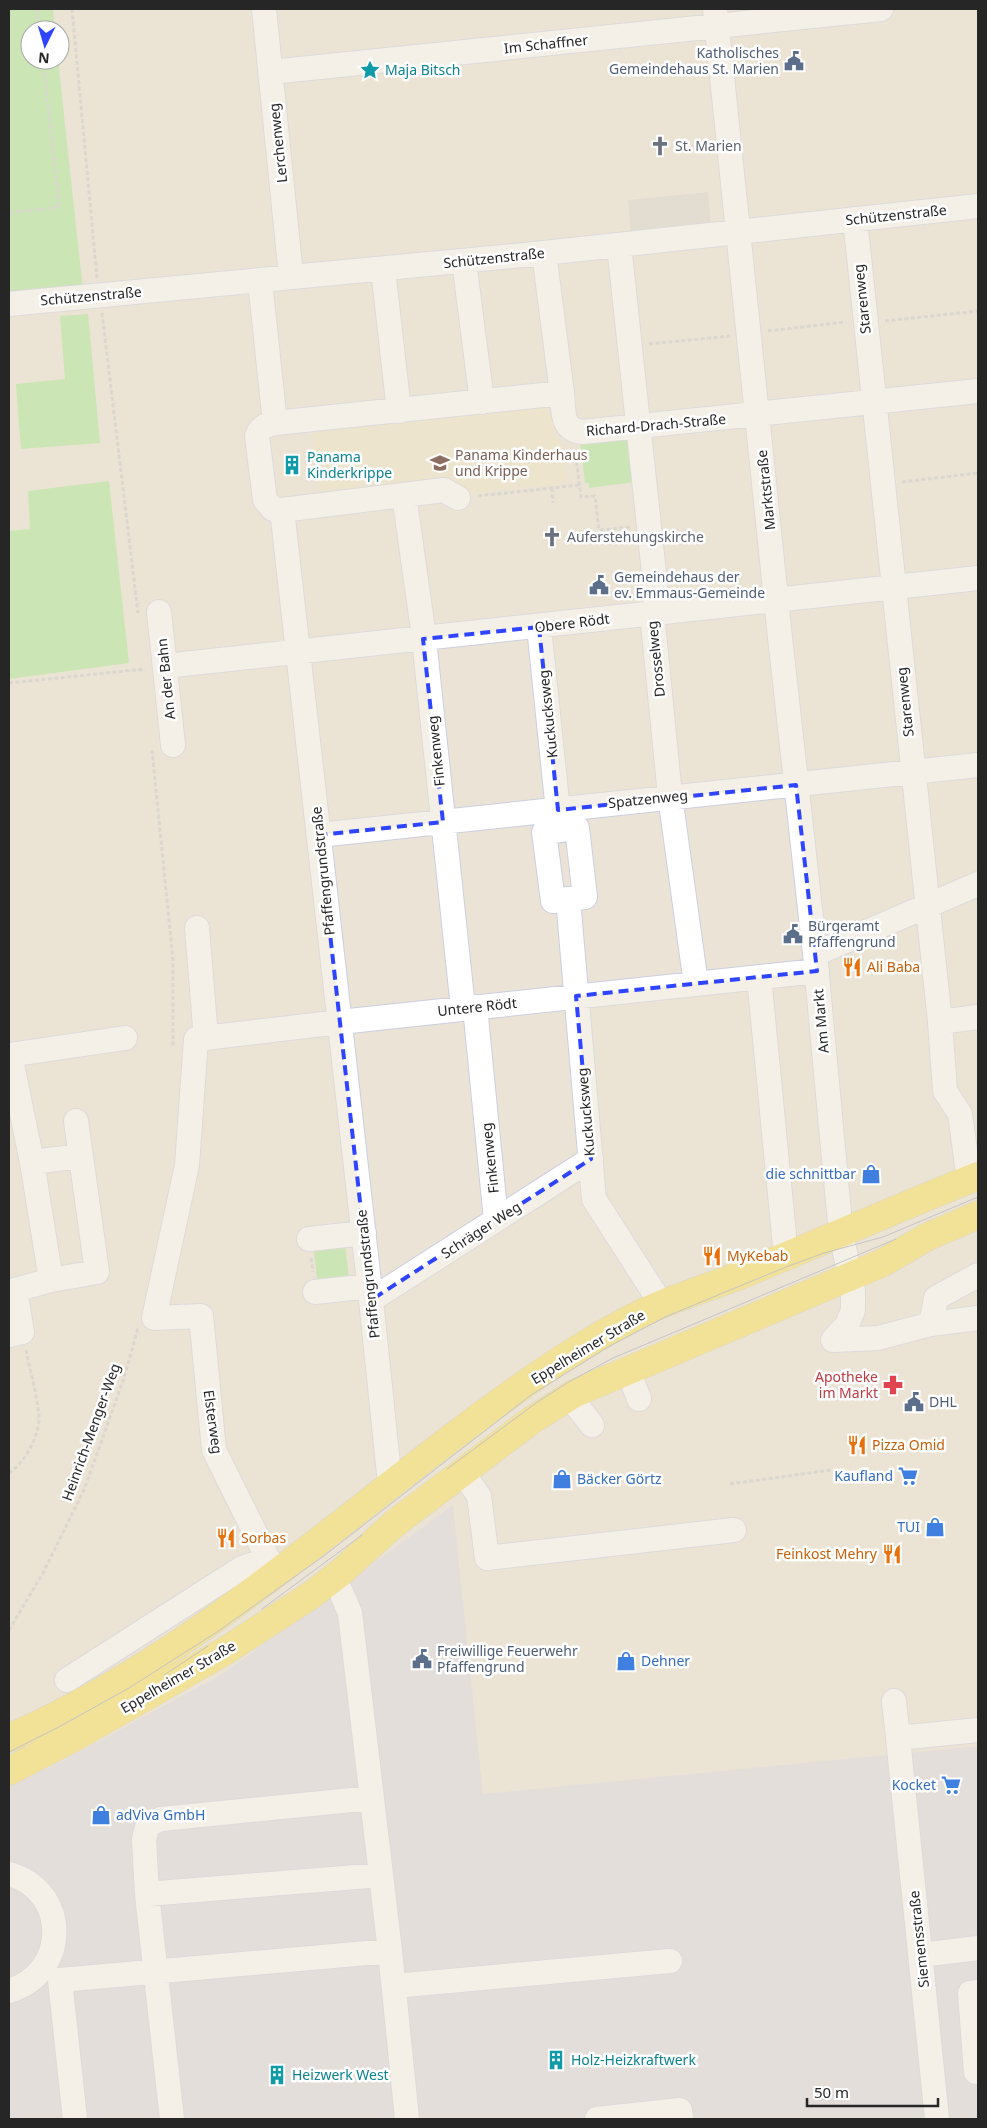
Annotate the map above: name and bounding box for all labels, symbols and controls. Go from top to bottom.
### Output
north arrow [20,20,70,70]
street label: Im Schaffner [503,30,589,57]
place label: Katholisches Gemeindehaus St. Marien [609,43,779,78]
text: N [37,48,50,68]
public building icon: Katholisches Gemeindehaus St. Marien [783,50,805,72]
place icon: Maja Bitsch [359,59,381,81]
place label: Maja Bitsch [385,60,461,79]
street label: Lerchenweg [264,102,291,184]
church icon: St. Marien [649,135,671,157]
place label: St. Marien [675,136,742,155]
street label: Schützenstraße [844,200,948,229]
street label: Schützenstraße [442,243,546,272]
street label: Starenweg [848,263,875,335]
street label: Schützenstraße [39,282,143,309]
street label: Richard-Drach-Straße [585,409,727,440]
place label: Panama Kinderhaus und Krippe [455,445,588,480]
place label: Panama Kinderkrippe [307,447,392,482]
street label: Marktstraße [752,449,779,531]
school or university icon: Panama Kinderhaus und Krippe [429,452,451,474]
building icon: Panama Kinderkrippe [281,454,303,476]
church icon: Auferstehungskirche [541,526,563,548]
place label: Auferstehungskirche [567,527,704,546]
place label: Gemeindehaus der ev. Emmaus-Gemeinde [614,567,765,602]
public building icon: Gemeindehaus der ev. Emmaus-Gemeinde [588,574,610,596]
street label: Obere Rödt [533,608,610,637]
street label: Drosselweg [642,620,669,698]
street label: An der Bahn [152,638,179,721]
street label: Starenweg [891,666,918,738]
street label: Kuckucksweg [533,669,562,759]
street label: Finkenweg [422,715,449,787]
street label: Spatzenweg [607,785,689,812]
street label: Pfaffengrundstraße [306,806,339,936]
place label: Bürgeramt Pfaffengrund [808,916,896,951]
public building icon: Bürgeramt Pfaffengrund [782,923,804,945]
restaurant icon: Ali Baba [841,956,863,978]
place label: Ali Baba [867,957,920,976]
street label: Am Markt [808,988,833,1054]
street label: Untere Rödt [436,993,518,1020]
street label: Kuckucksweg [572,1067,599,1157]
street label: Finkenweg [476,1122,503,1194]
shop icon: die schnittbar [860,1163,882,1185]
place label: die schnittbar [766,1164,856,1183]
street label: Schräger Weg [437,1197,524,1262]
street label: Pfaffengrundstraße [351,1209,384,1339]
restaurant icon: MyKebab [701,1245,723,1267]
place label: MyKebab [727,1246,788,1265]
street label: Eppelheimer Straße [527,1305,648,1388]
street label: Heinrich-Menger-Weg [57,1360,124,1503]
place label: Apotheke im Markt [815,1367,878,1402]
pharmacy icon: Apotheke im Markt [882,1374,904,1396]
street label: Elsterweg [200,1389,227,1455]
public building icon: DHL [903,1391,925,1413]
place label: DHL [929,1392,957,1411]
restaurant icon: Pizza Omid [846,1434,868,1456]
place label: Pizza Omid [872,1435,945,1454]
supermarket icon: Kaufland [897,1465,919,1487]
place label: Kaufland [834,1466,893,1485]
shop icon: Bäcker Görtz [551,1468,573,1490]
place label: Bäcker Görtz [577,1469,662,1488]
shop icon: TUI [924,1516,946,1538]
place label: TUI [897,1517,920,1536]
restaurant icon: Sorbas [215,1527,237,1549]
place label: Sorbas [241,1528,286,1547]
restaurant icon: Feinkost Mehry [881,1543,903,1565]
place label: Feinkost Mehry [776,1544,878,1563]
street label: Eppelheimer Straße [117,1636,239,1717]
place label: Freiwillige Feuerwehr Pfaffengrund [437,1641,578,1676]
public building icon: Freiwillige Feuerwehr Pfaffengrund [411,1648,433,1670]
shop icon: Dehner [615,1650,637,1672]
place label: Dehner [641,1651,690,1670]
supermarket icon: Kocket [940,1774,962,1796]
place label: Kocket [892,1775,936,1794]
shop icon: adViva GmbH [90,1804,112,1826]
place label: adViva GmbH [116,1805,205,1824]
street label: Siemensstraße [904,1890,933,1988]
building icon: Holz-Heizkraftwerk [545,2049,567,2071]
place label: Holz-Heizkraftwerk [571,2050,696,2069]
building icon: Heizwerk West [266,2064,288,2086]
place label: Heizwerk West [292,2065,389,2084]
scale bar [807,2076,938,2108]
text: 50 m [814,2082,849,2102]

